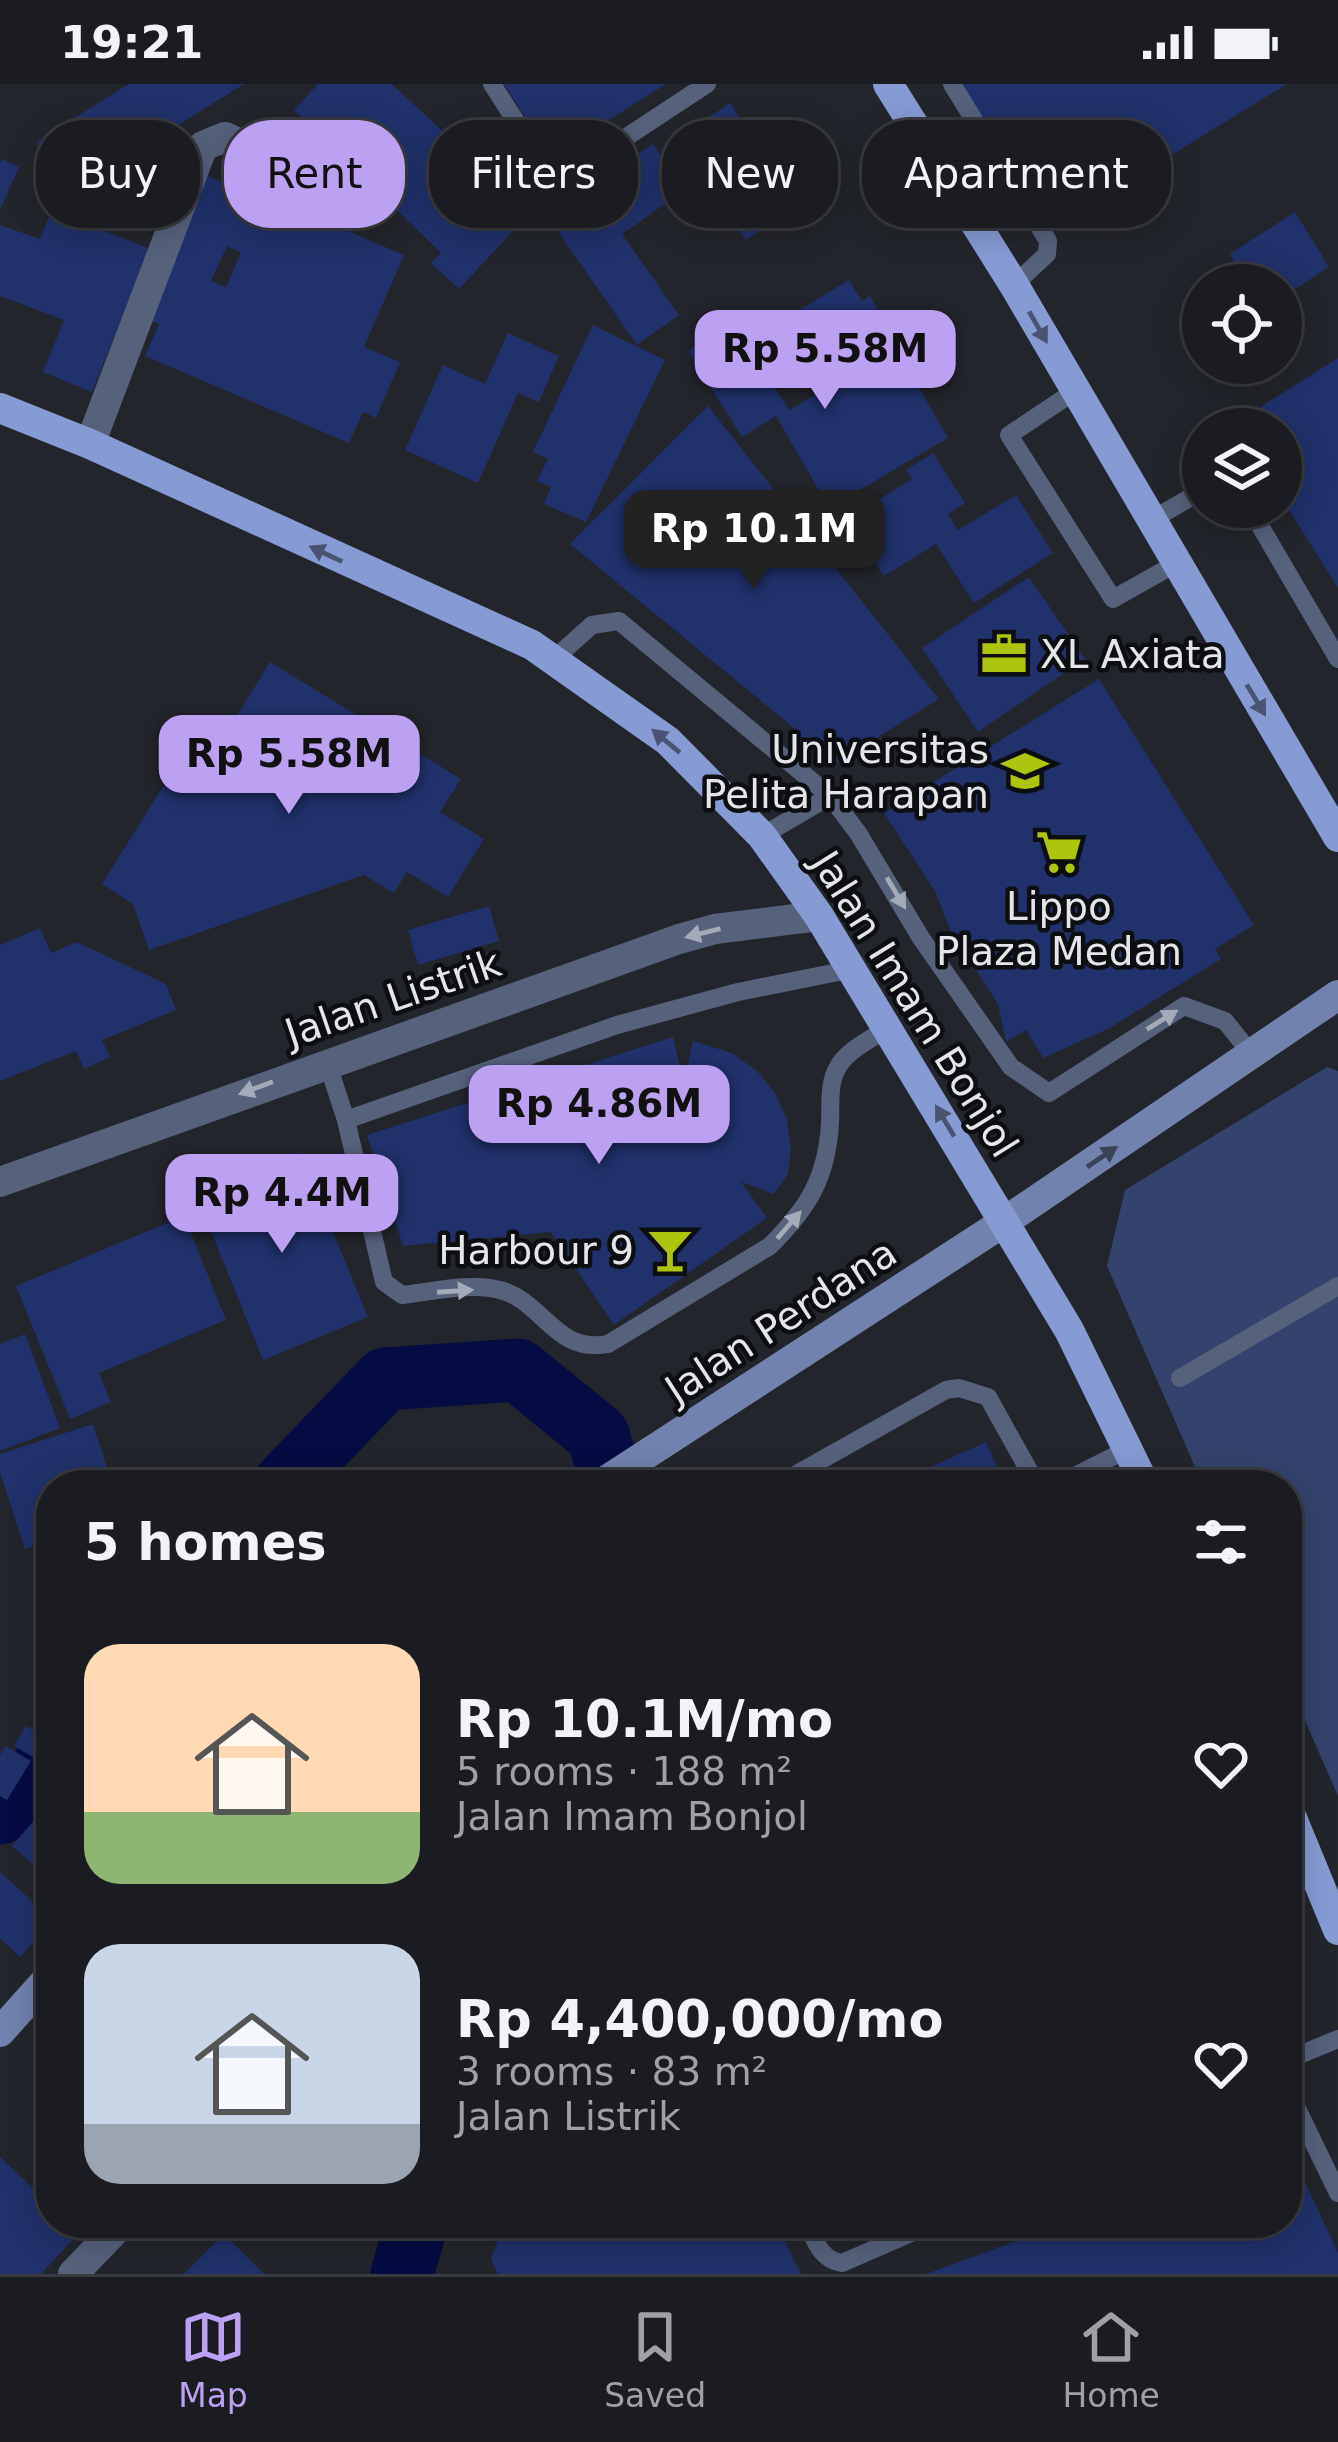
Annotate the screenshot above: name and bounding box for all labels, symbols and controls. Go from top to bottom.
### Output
text: 19:21 [60,16,203,69]
chip: Buy [36,120,200,228]
chip: Rent [224,120,405,228]
chip: Filters [429,120,638,228]
chip: New [662,120,838,228]
chip: Apartment [862,120,1171,228]
map controls [1182,264,1302,528]
button: locate [1182,264,1302,384]
pin: Rp 5.58M [701,310,949,412]
one-way arrow [1026,310,1047,343]
text: Rp 5.58M [722,326,928,371]
button: layers [1182,408,1302,528]
pin: Rp 10.1M [630,490,878,592]
text: Rp 10.1M [651,506,857,551]
one-way arrow [308,544,343,564]
office icon: XL Axiata [979,629,1029,679]
place label: XL Axiata [1040,632,1225,677]
one-way arrow [1245,683,1266,717]
pin: Rp 5.58M [165,715,413,817]
place label: Universitas Pelita Harapan [703,727,989,817]
one-way arrow [651,729,681,755]
text: Rp 5.58M [186,731,392,776]
school or university icon: Universitas Pelita Harapan [1000,746,1050,796]
supermarket icon: Lippo Plaza Medan [1034,827,1084,877]
street label: Jalan Imam Bonjol [801,840,1027,1165]
one-way arrow [885,876,906,910]
place label: Lippo Plaza Medan [936,884,1182,974]
one-way arrow [685,924,722,943]
street label: Jalan Listrik [277,940,507,1057]
one-way arrow [1145,1010,1179,1031]
pin: Rp 4.86M [475,1065,723,1167]
one-way arrow [238,1080,274,1098]
text: Rp 4.86M [496,1081,702,1126]
one-way arrow [935,1104,956,1138]
one-way arrow [1085,1146,1118,1169]
pin: Rp 4.4M [171,1154,393,1256]
text: Rp 4.4M [192,1170,372,1215]
one-way arrow [776,1210,802,1240]
bar icon: Harbour 9 [645,1225,695,1275]
place label: Harbour 9 [438,1228,634,1273]
street label: Jalan Perdana [655,1230,905,1414]
one-way arrow [437,1281,474,1300]
icon: filters [1188,1509,1254,1575]
text: 5 homes [84,1513,327,1572]
text: Rp 10.1M/mo [456,1690,833,1749]
icon: home [180,1692,324,1836]
icon: heart [1188,1731,1254,1797]
text: 5 rooms · 188 m² [456,1749,792,1794]
text: Jalan Imam Bonjol [456,1794,808,1839]
text: Rp 4,400,000/mo [456,1990,944,2049]
icon: home [180,1992,324,2136]
icon: heart [1188,2031,1254,2097]
text: 3 rooms · 83 m² [456,2049,767,2094]
text: Jalan Listrik [456,2094,681,2139]
tab: Map [178,2304,248,2415]
tab: Saved [604,2304,706,2415]
tab: Home [1062,2304,1160,2415]

